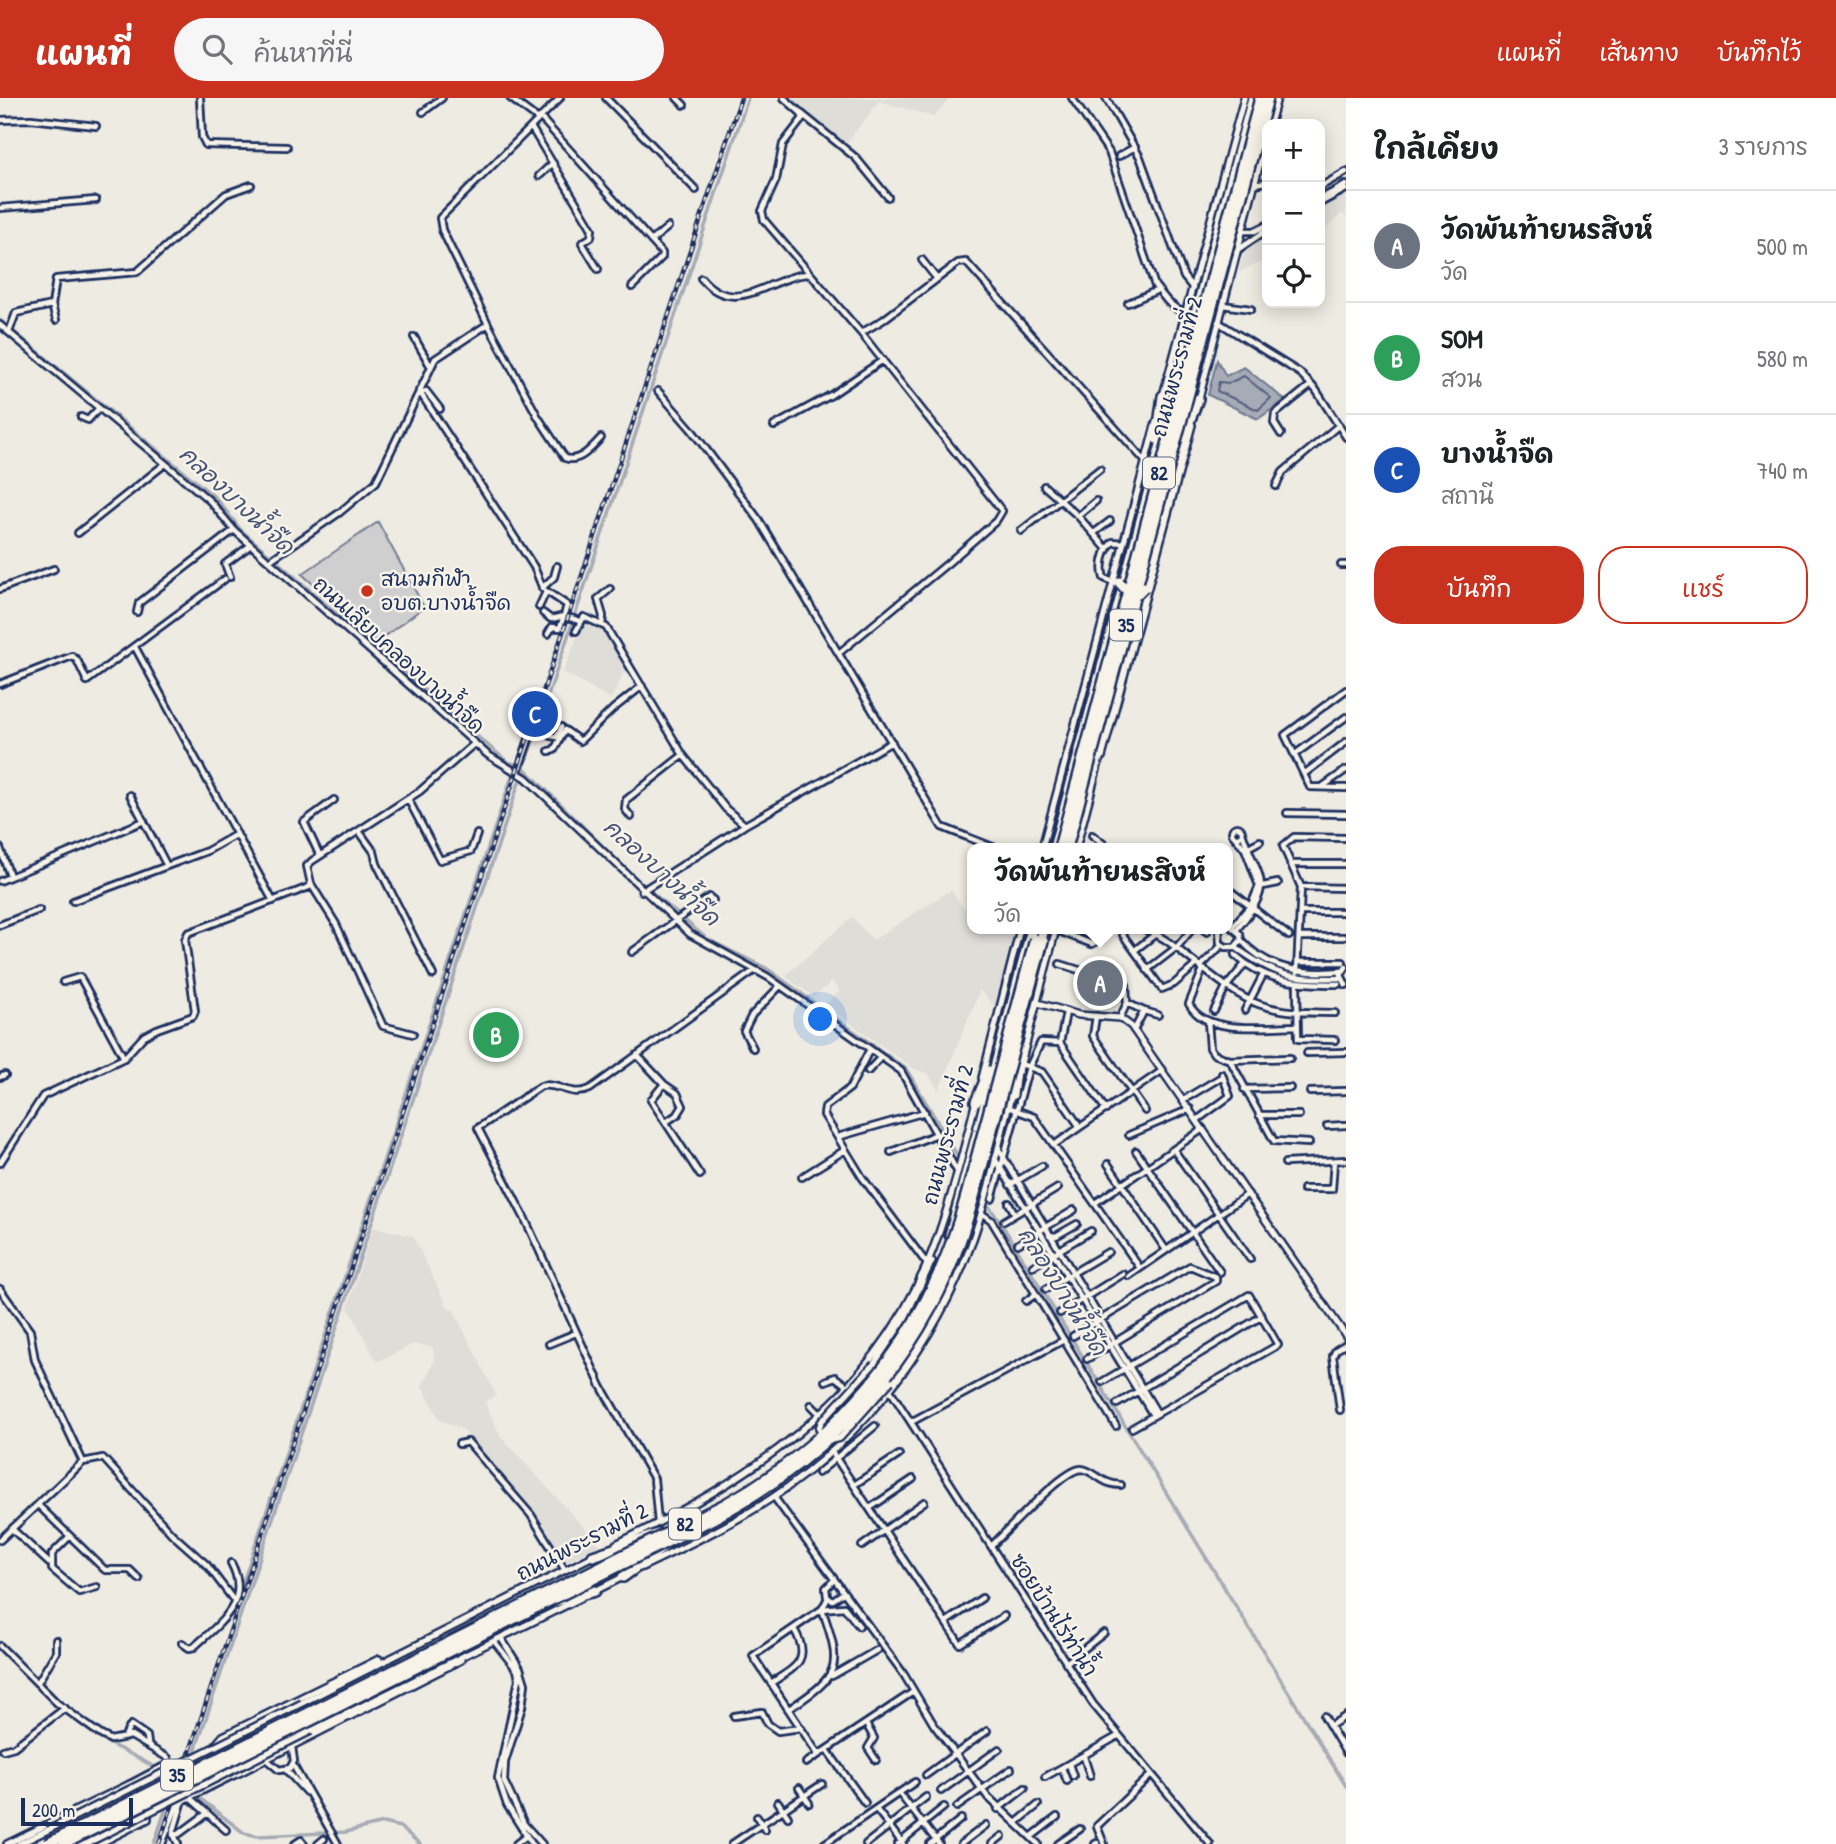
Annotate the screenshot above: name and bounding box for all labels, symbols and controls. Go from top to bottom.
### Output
search box [174,18,664,81]
icon: search [198,30,236,68]
text: แผนที่ [35,31,132,75]
text: ค้นหาที่นี่ [254,35,353,70]
text: แผนที่ [1496,36,1561,68]
text: เส้นทาง [1599,36,1679,68]
text: บันทึกไว้ [1717,36,1801,68]
map controls [1262,119,1325,308]
button: + [1262,119,1325,182]
text: ใกล้เคียง [1374,128,1499,168]
text: 3 รายการ [1719,131,1808,162]
button: − [1262,182,1325,245]
text: วัดพันท้ายนรสิงห์ [1441,212,1653,247]
text: A [1391,231,1403,262]
text: 500 m [1757,231,1808,262]
button: locate [1262,245,1325,308]
text: วัด [1441,256,1468,287]
street label: ถนนพระรามที่ 2 [1141,293,1209,440]
text: SOM [1441,321,1483,356]
text: B [1391,343,1403,374]
text: 580 m [1757,343,1808,374]
text: สวน [1441,363,1482,394]
water label: คลองบางน้ำจืด [173,435,306,562]
text: บางน้ำจืด [1441,436,1554,471]
text: C [1391,455,1403,486]
text: 740 m [1757,455,1808,486]
road number: 82 [1143,458,1175,488]
text: สถานี [1441,480,1494,511]
button: บันทึก [1374,546,1584,624]
button: แชร์ [1598,546,1808,624]
place label: สนามกีฬา อบต.บางน้ำจืด [381,564,511,617]
street label: ถนนเลียบคลองบางน้ำจืด [307,566,494,740]
marker: สนามกีฬา อบต.บางน้ำจืด [359,583,375,599]
road number: 35 [1110,610,1142,640]
pin: C [512,688,558,740]
water label: คลองบางน้ำจืด [598,808,731,933]
popup [967,843,1233,934]
text: วัดพันท้ายนรสิงห์ [994,854,1206,889]
text: วัด [994,898,1021,929]
pin: A [1077,957,1123,1009]
your location [803,1002,837,1036]
pin: B [473,1009,519,1061]
street label: ถนนพระรามที่ 2 [912,1061,980,1208]
water label: คลองบางน้ำจืด [1012,1218,1120,1362]
street label: ถนนพระรามที่ 2 [510,1493,653,1587]
road number: 82 [669,1508,701,1540]
street label: ซอยบ้านไร่ท่าน้ำ [1004,1545,1108,1682]
road number: 35 [161,1760,193,1791]
scale bar [21,1795,133,1827]
text: 200 m [32,1797,75,1823]

